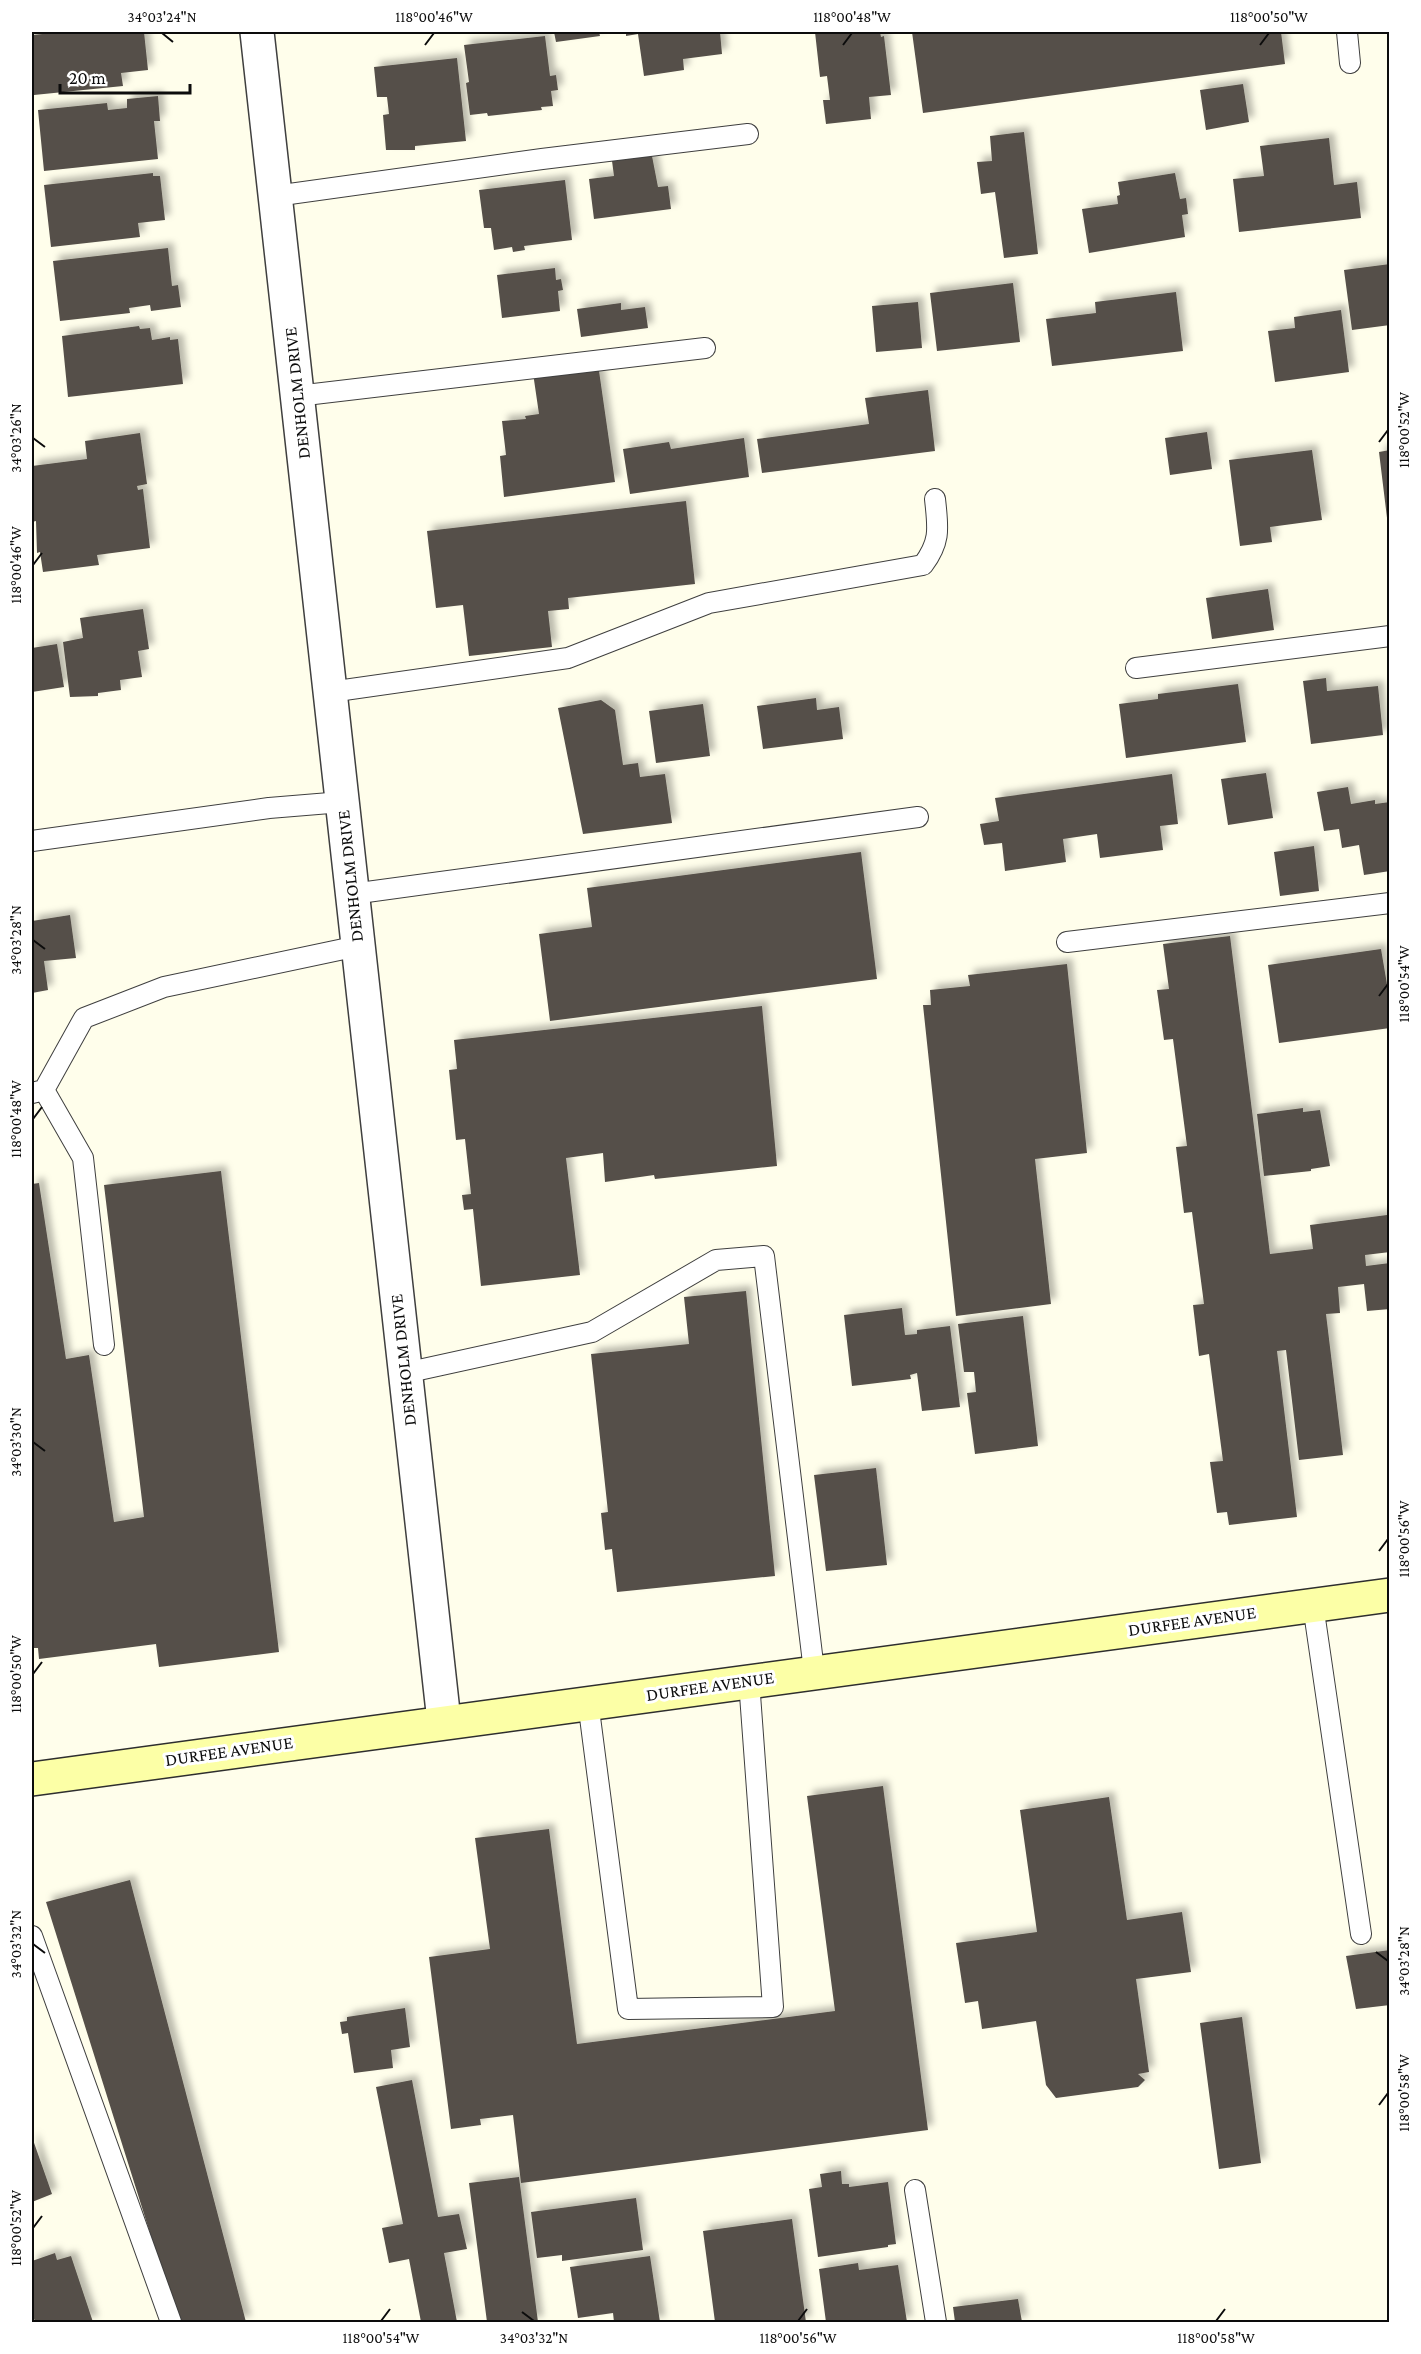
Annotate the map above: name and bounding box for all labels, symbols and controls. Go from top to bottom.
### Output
text: 34°03'24"N [127,9,197,25]
text: 118°00'46"W [395,9,473,25]
text: 118°00'48"W [813,9,891,25]
text: 118°00'50"W [1230,9,1308,25]
scale bar [60,57,190,95]
text: 20 m [69,68,106,88]
street label: DENHOLM DRIVE [280,326,314,460]
text: 118°00'52"W [1396,392,1412,468]
text: 34°03'26"N [8,403,24,473]
text: 118°00'46"W [8,526,24,604]
street label: DENHOLM DRIVE [333,809,367,943]
text: 34°03'28"N [8,905,24,975]
text: 118°00'54"W [1396,945,1412,1022]
text: 118°00'48"W [8,1080,24,1158]
street label: DENHOLM DRIVE [386,1293,420,1427]
text: 34°03'30"N [8,1407,24,1477]
text: 118°00'56"W [1396,1500,1412,1578]
street label: DURFEE AVENUE [1127,1602,1257,1640]
text: 118°00'50"W [8,1635,24,1713]
street label: DURFEE AVENUE [645,1667,775,1705]
street label: DURFEE AVENUE [164,1732,294,1770]
text: 34°03'32"N [8,1910,24,1978]
text: 34°03'28"N [1396,1926,1412,1996]
text: 118°00'58"W [1396,2054,1412,2132]
text: 118°00'52"W [8,2190,24,2266]
text: 118°00'54"W [343,2330,420,2346]
text: 34°03'32"N [500,2330,568,2346]
text: 118°00'56"W [759,2330,837,2346]
text: 118°00'58"W [1177,2330,1255,2346]

